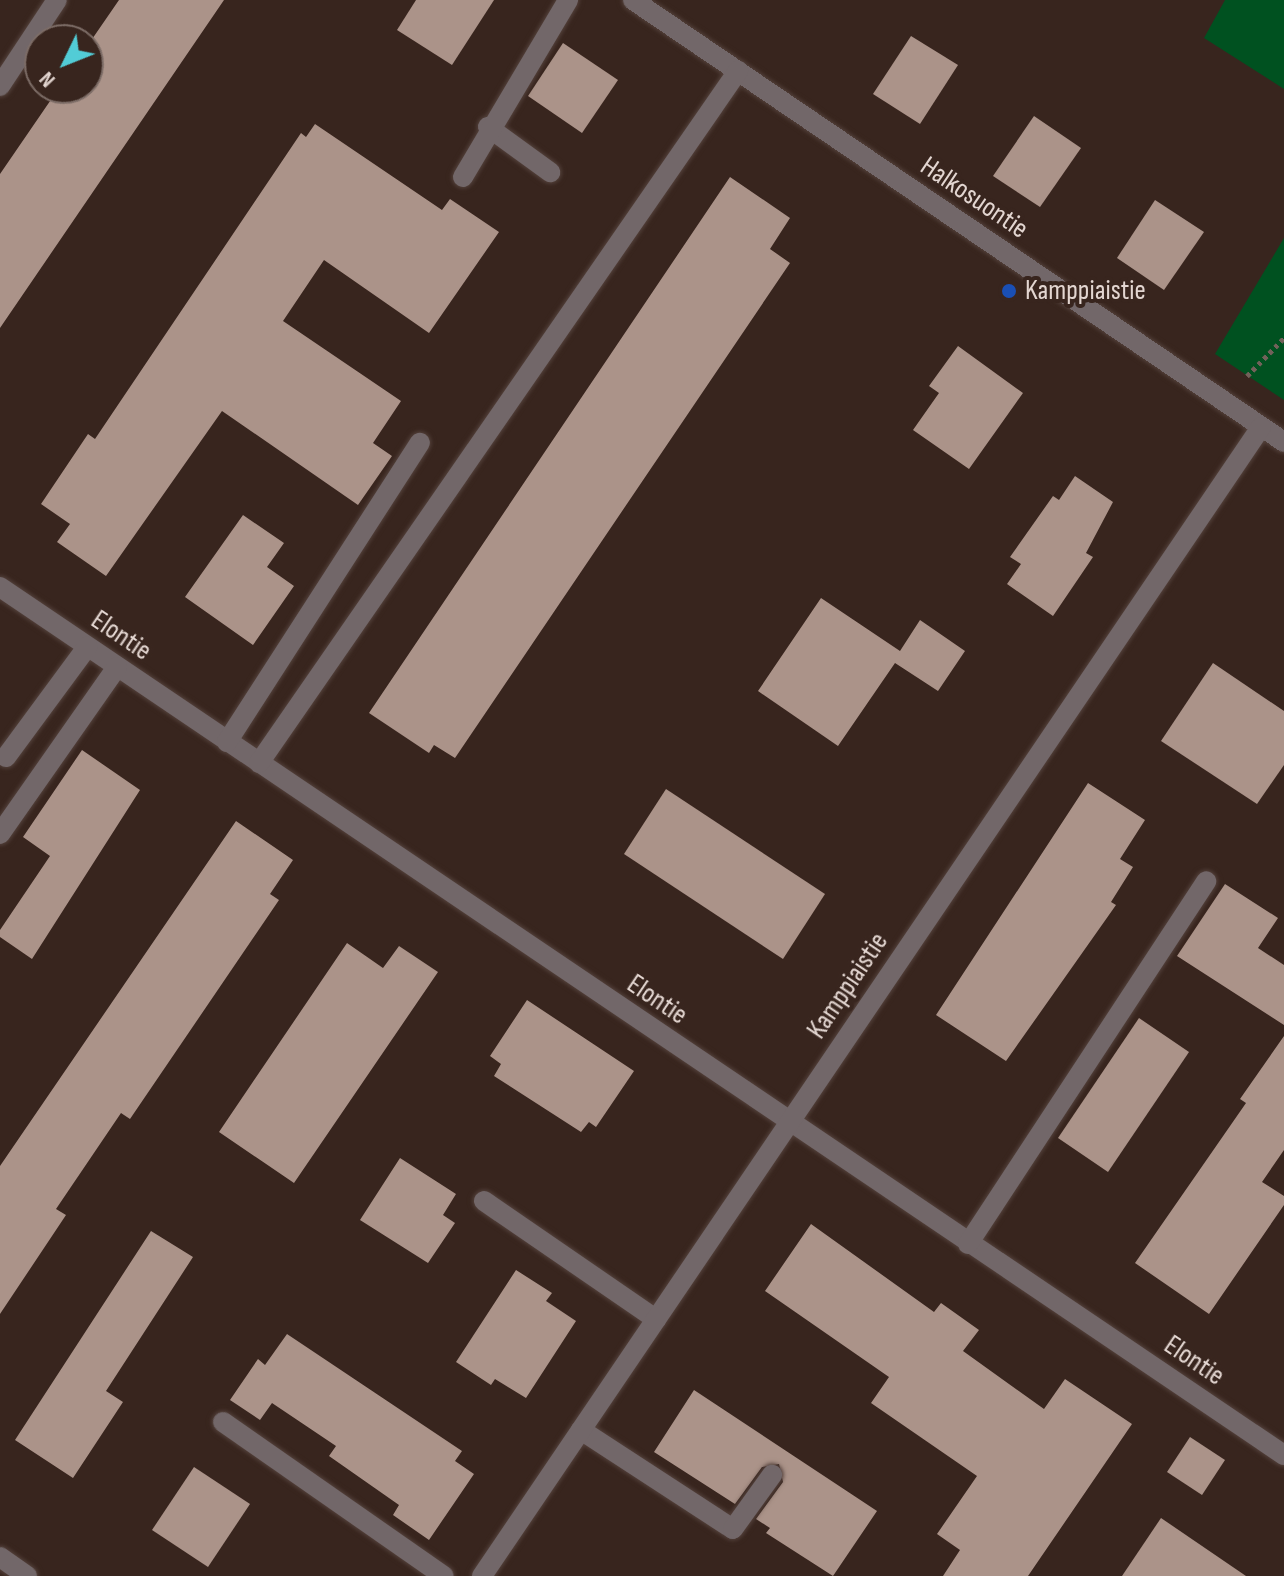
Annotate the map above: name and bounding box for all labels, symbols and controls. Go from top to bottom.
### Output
north arrow [24,24,104,104]
text: N [34,66,61,93]
street label: Halkosuontie [914,150,1034,246]
place label: Kamppiaistie [1025,274,1146,308]
marker: Kamppiaistie [1000,282,1018,300]
street label: Elontie [84,604,158,668]
street label: Kamppiaistie [800,927,896,1045]
street label: Elontie [620,968,694,1032]
street label: Elontie [1157,1329,1231,1393]

